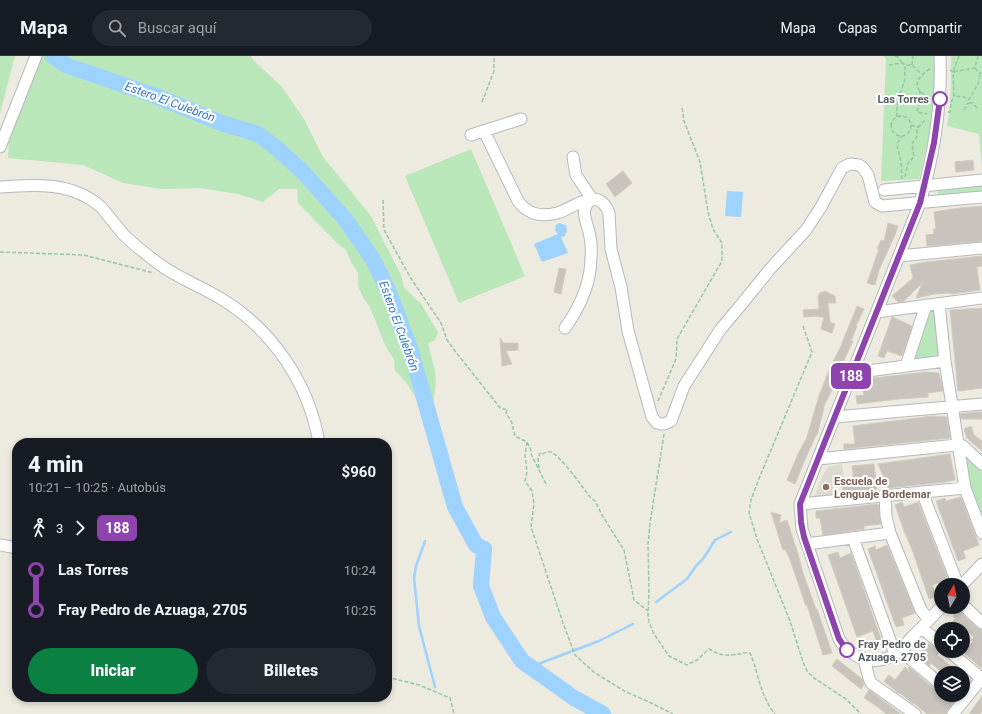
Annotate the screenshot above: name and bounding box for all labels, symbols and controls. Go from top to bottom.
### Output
search box [92,10,372,46]
text: Mapa [20,16,68,39]
icon: search [106,17,128,39]
text: Buscar aquí [138,19,217,37]
text: Mapa [781,20,816,36]
text: Capas [838,20,877,36]
text: Compartir [899,20,962,36]
water label: Estero El Culebrón [123,79,217,125]
marker: Las Torres [932,91,948,107]
place label: Las Torres [877,93,929,106]
water label: Estero El Culebrón [376,279,422,373]
line badge: 188 [828,363,874,389]
text: 188 [839,368,863,384]
text: 4 min [28,452,83,477]
text: $960 [342,463,376,481]
place label: Escuela de Lenguaje Bordemar [834,475,931,501]
text: 10:21 – 10:25 · Autobús [28,480,166,495]
marker: Escuela de Lenguaje Bordemar [821,482,831,492]
icon: walk [28,517,50,539]
icon: forward [69,517,91,539]
text: 188 [105,520,129,536]
text: 3 [56,521,63,536]
text: Las Torres [58,561,128,579]
text: 10:24 [344,563,376,578]
north arrow [934,578,970,614]
map controls [934,578,970,702]
text: Fray Pedro de Azuaga, 2705 [58,601,247,619]
text: 10:25 [344,603,376,618]
button: locate [934,622,970,658]
place label: Fray Pedro de Azuaga, 2705 [858,638,926,664]
marker: Fray Pedro de Azuaga, 2705 [839,642,855,658]
button: Iniciar [28,648,198,694]
button: Billetes [206,648,376,694]
button: layers [934,666,970,702]

